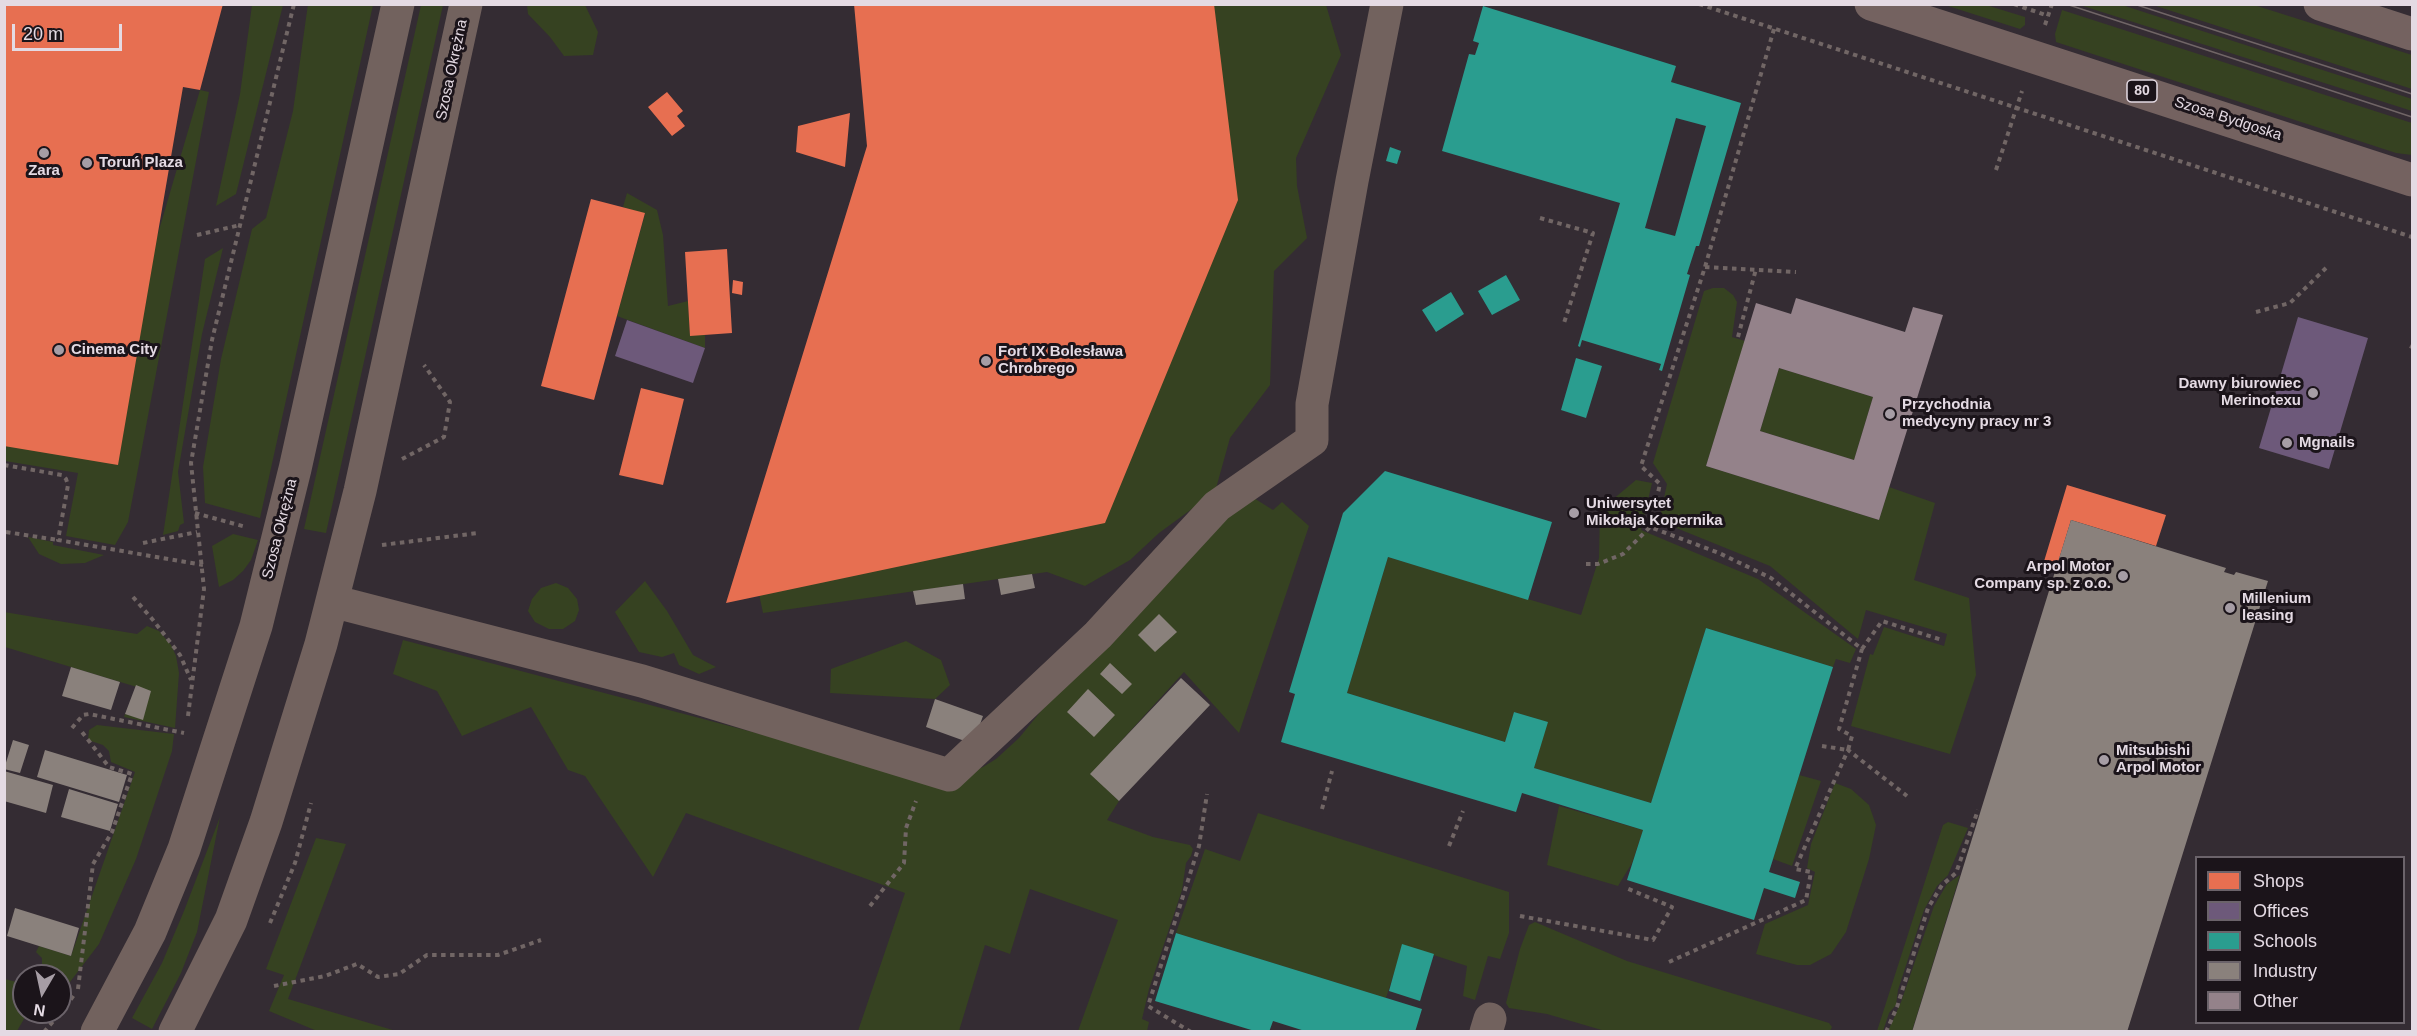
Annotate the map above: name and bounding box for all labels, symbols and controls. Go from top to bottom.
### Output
scale bar [15,12,124,50]
street label: Szosa Okrężna [433,18,471,122]
text: 20 m [23,24,63,44]
road number: 80 [2127,80,2157,102]
street label: Szosa Bydgoska [2172,93,2284,145]
marker: Zara [37,146,51,160]
place label: Toruń Plaza [99,154,183,172]
marker: Toruń Plaza [80,156,94,170]
place label: Zara [28,162,60,180]
place label: Cinema City [71,341,158,359]
marker: Cinema City [52,343,66,357]
place label: Fort IX Bolesława Chrobrego [998,343,1123,378]
marker: Fort IX Bolesława Chrobrego [979,354,993,368]
place label: Dawny biurowiec Merinotexu [2178,375,2301,410]
marker: Dawny biurowiec Merinotexu [2306,386,2320,400]
place label: Przychodnia medycyny pracy nr 3 [1902,396,2051,431]
marker: Przychodnia medycyny pracy nr 3 [1883,407,1897,421]
place label: Mgnails [2299,434,2355,452]
marker: Mgnails [2280,436,2294,450]
street label: Szosa Okrężna [259,477,301,581]
place label: Uniwersytet Mikołaja Kopernika [1586,495,1723,530]
marker: Uniwersytet Mikołaja Kopernika [1567,506,1581,520]
place label: Arpol Motor Company sp. z o.o. [1974,558,2111,593]
marker: Arpol Motor Company sp. z o.o. [2116,569,2130,583]
place label: Millenium leasing [2242,590,2311,625]
marker: Millenium leasing [2223,601,2237,615]
place label: Mitsubishi Arpol Motor [2116,742,2201,777]
marker: Mitsubishi Arpol Motor [2097,753,2111,767]
legend [2195,856,2405,1024]
text: Shops [2253,871,2304,891]
text: Offices [2253,901,2309,921]
text: Schools [2253,931,2317,951]
text: Industry [2253,961,2317,981]
north arrow [12,964,72,1024]
text: Other [2253,991,2298,1011]
text: N [32,1001,46,1020]

